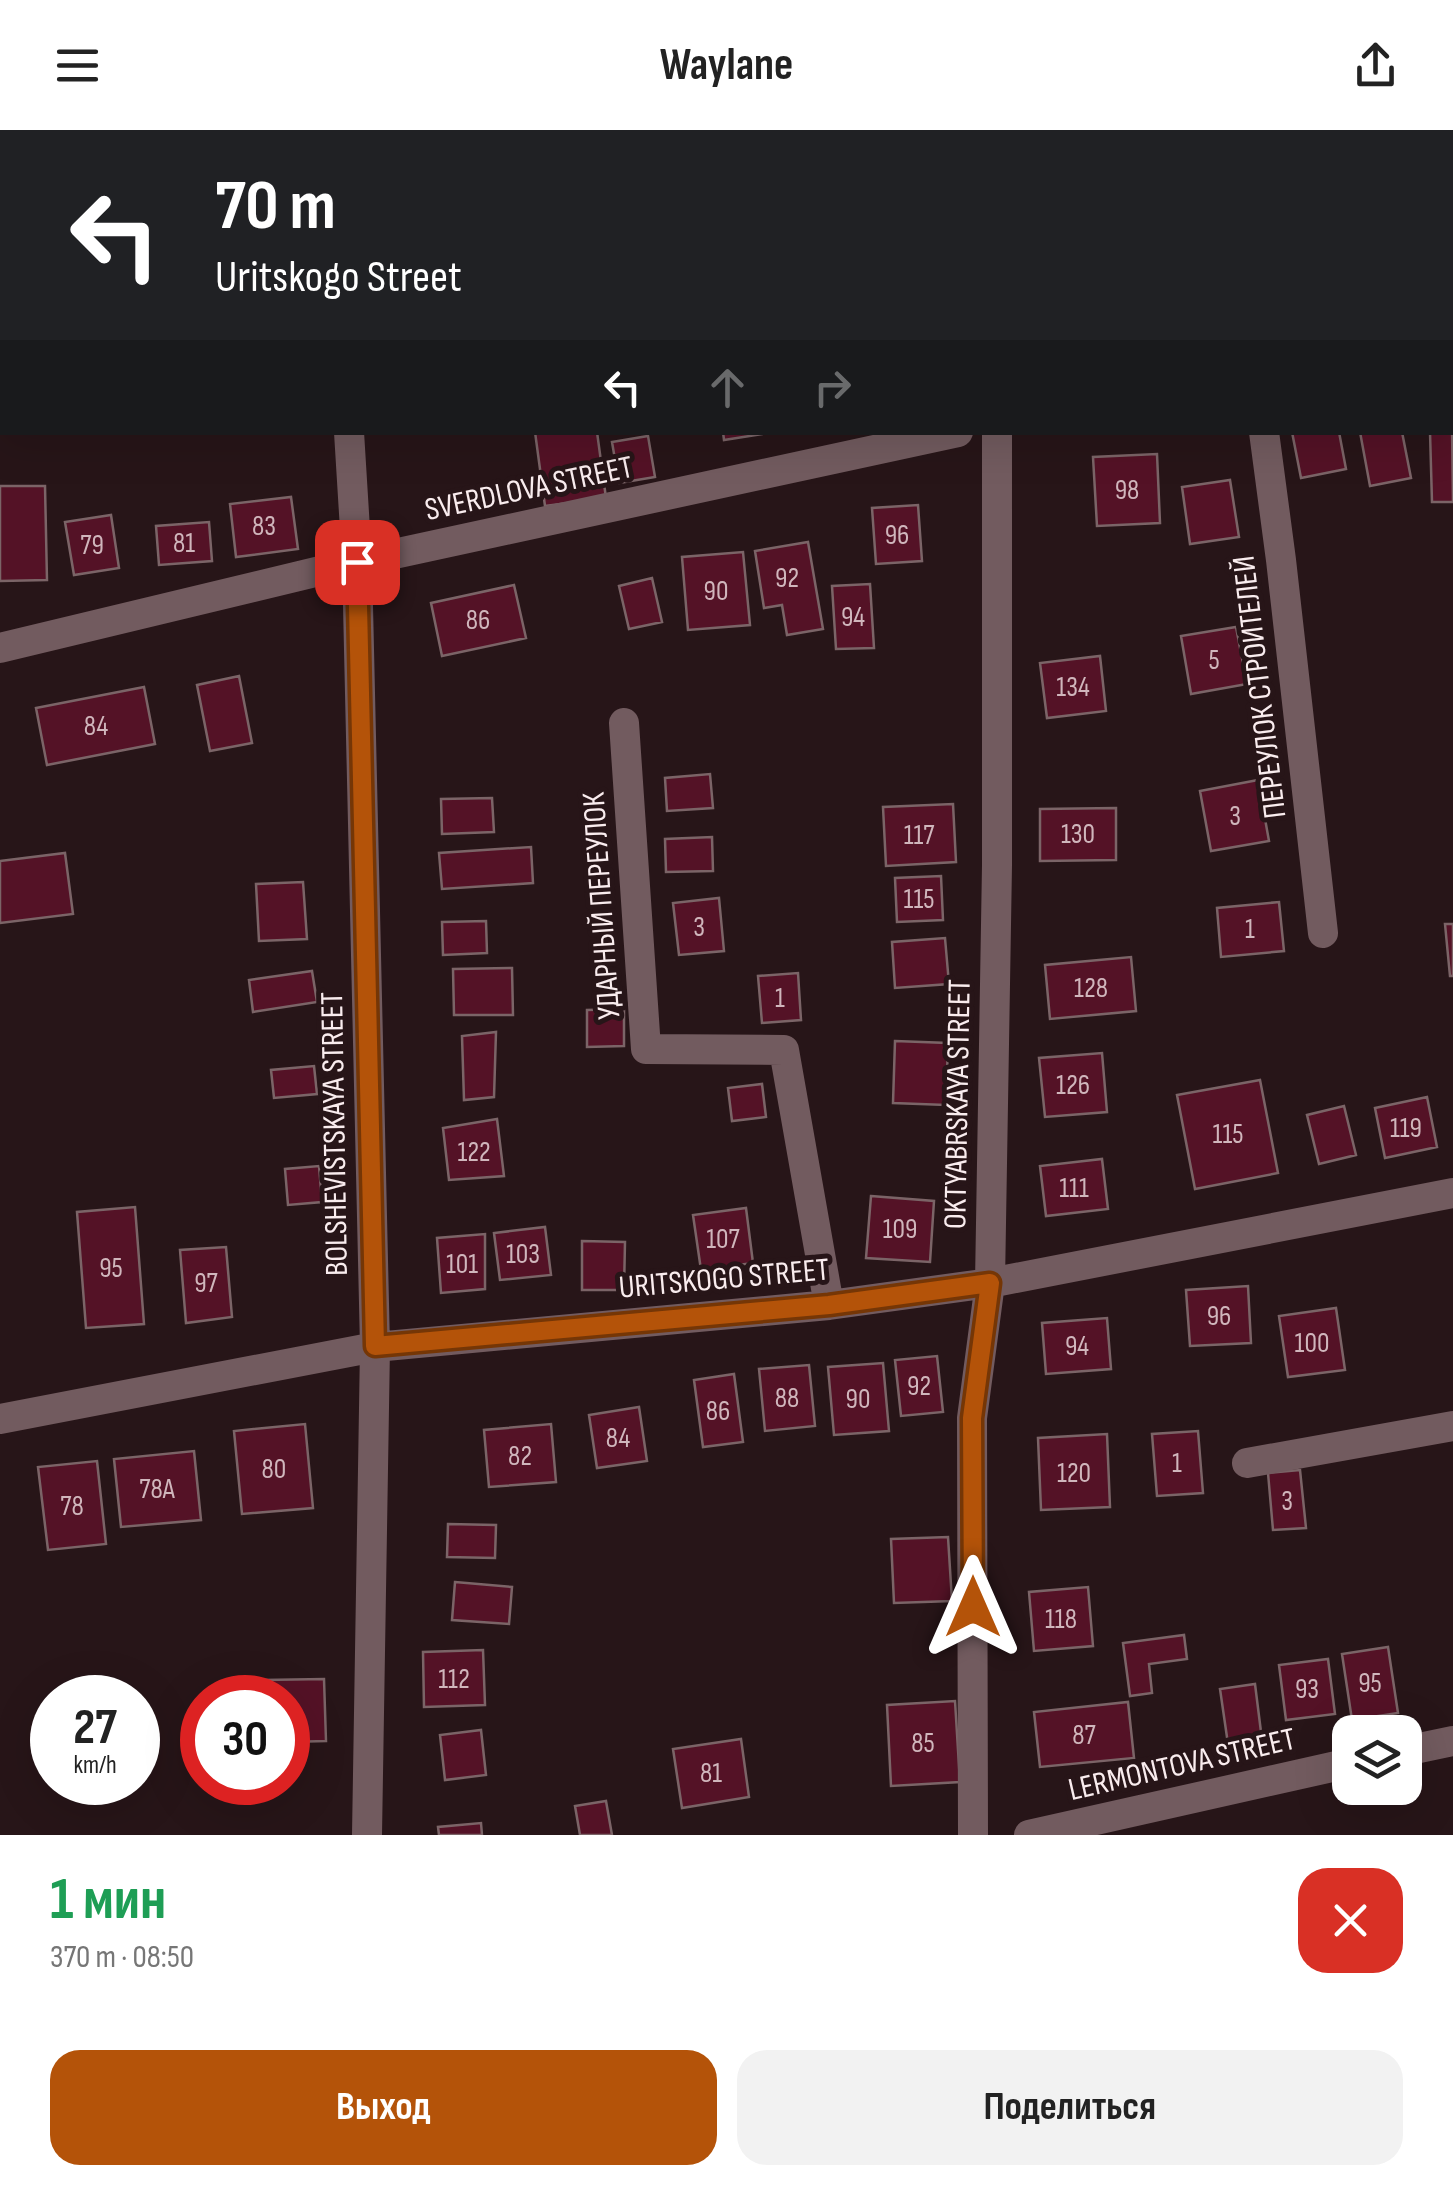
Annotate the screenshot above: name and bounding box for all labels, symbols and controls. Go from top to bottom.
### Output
icon: menu [50,38,105,93]
text: Waylane [660,38,793,93]
icon: share [1348,38,1403,93]
text: 70 m [215,165,336,249]
icon: left [50,170,180,300]
text: Uritskogo Street [215,250,462,305]
icon: left [595,360,650,415]
icon: ahead [700,360,755,415]
icon: right [805,360,860,415]
street label: SVERDLOVA STREET [421,448,637,530]
house number: 98 [1115,474,1139,507]
house number: 83 [252,510,276,543]
house number: 96 [885,519,909,552]
pin [315,520,400,605]
house number: 81 [173,527,195,560]
house number: 79 [80,529,104,562]
icon: arrive [330,535,385,590]
street label: ПЕРЕУЛОК СТРОИТЕЛЕЙ [1225,554,1295,820]
house number: 92 [775,562,799,595]
house number: 90 [704,575,728,608]
house number: 94 [841,601,865,634]
house number: 86 [466,604,490,637]
house number: 5 [1208,644,1220,677]
house number: 134 [1056,671,1090,704]
house number: 84 [84,710,109,743]
street label: УДАРНЫЙ ПЕРЕУЛОК [575,790,629,1021]
house number: 3 [1229,800,1241,833]
house number: 130 [1061,818,1095,851]
house number: 117 [904,819,934,852]
house number: 115 [904,883,934,916]
house number: 3 [693,911,705,944]
house number: 1 [1245,913,1255,946]
house number: 128 [1074,972,1108,1005]
street label: OKTYABRSKAYA STREET [936,979,980,1229]
house number: 1 [775,982,785,1015]
street label: BOLSHEVISTSKAYA STREET [313,992,357,1276]
house number: 126 [1056,1069,1090,1102]
house number: 119 [1390,1112,1422,1145]
house number: 115 [1213,1118,1243,1151]
house number: 122 [457,1136,491,1169]
house number: 111 [1059,1172,1089,1205]
house number: 109 [883,1213,917,1246]
house number: 107 [706,1223,740,1256]
house number: 103 [506,1238,540,1271]
house number: 101 [446,1248,478,1281]
street label: URITSKOGO STREET [617,1250,831,1308]
house number: 95 [99,1252,123,1285]
house number: 97 [194,1267,218,1300]
house number: 96 [1207,1300,1231,1333]
house number: 100 [1295,1327,1329,1360]
house number: 94 [1065,1330,1089,1363]
house number: 92 [907,1370,931,1403]
house number: 88 [775,1382,799,1415]
house number: 90 [846,1383,870,1416]
house number: 86 [706,1395,730,1428]
house number: 84 [606,1422,631,1455]
house number: 82 [508,1440,532,1473]
house number: 1 [1172,1447,1182,1480]
house number: 80 [262,1453,286,1486]
house number: 120 [1057,1457,1091,1490]
house number: 78А [139,1473,176,1506]
house number: 3 [1281,1485,1293,1518]
house number: 78 [60,1490,84,1523]
position arrow [921,1555,1025,1659]
house number: 118 [1045,1603,1077,1636]
house number: 112 [438,1663,470,1696]
house number: 95 [1358,1667,1382,1700]
house number: 93 [1295,1673,1319,1706]
speed limit sign: 30 [180,1675,310,1805]
text: 27 [73,1698,117,1758]
map controls [1332,1715,1422,1805]
button: layers [1332,1715,1422,1805]
house number: 87 [1072,1719,1096,1752]
street label: LERMONTOVA STREET [1065,1720,1299,1810]
house number: 85 [911,1727,935,1760]
text: km/h [73,1750,117,1781]
house number: 81 [700,1757,722,1790]
text: 1 мин [50,1864,166,1936]
button: close [1298,1868,1403,1973]
text: 370 m · 08:50 [50,1938,194,1977]
button: Выход [50,2050,717,2165]
button: Поделиться [737,2050,1403,2165]

